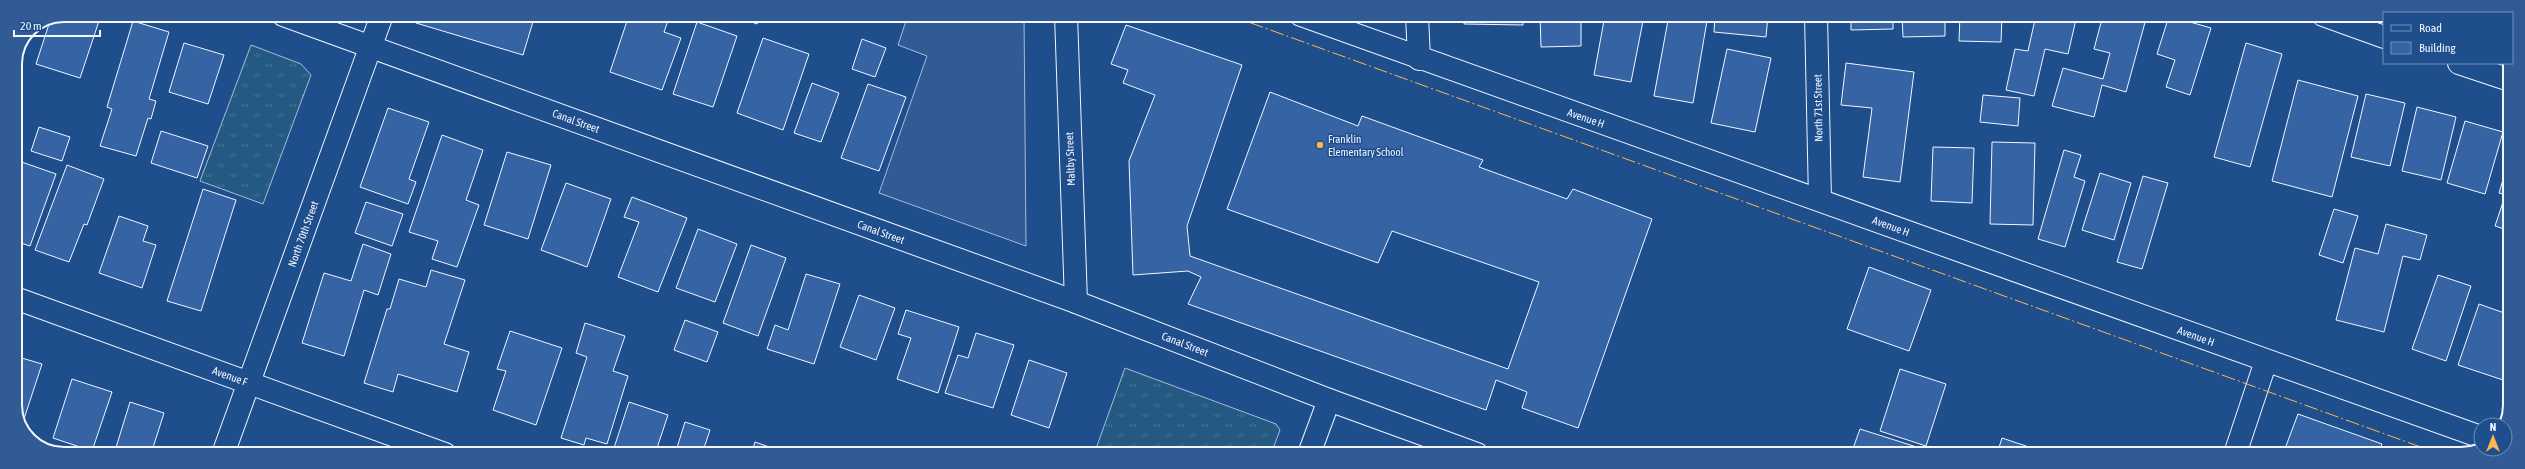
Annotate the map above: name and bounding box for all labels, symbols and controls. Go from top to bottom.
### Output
scale bar [14,12,100,38]
legend [2383,12,2513,64]
text: 20 m [20,19,42,33]
text: Road [2419,21,2442,35]
text: Building [2419,41,2457,55]
street label: North 71st Street [1811,74,1825,142]
street label: Avenue H [1566,106,1606,130]
street label: Canal Street [551,107,601,135]
street label: Maltby Street [1063,132,1077,186]
place label: Franklin Elementary School [1328,133,1404,158]
marker: Franklin Elementary School [1315,140,1325,150]
street label: North 70th Street [286,199,320,269]
street label: Avenue H [1871,214,1911,238]
street label: Canal Street [856,218,906,246]
street label: Avenue H [2176,324,2216,348]
street label: Canal Street [1160,330,1210,358]
street label: Avenue F [211,364,250,388]
north arrow [2473,417,2513,457]
text: N [2490,421,2496,433]

